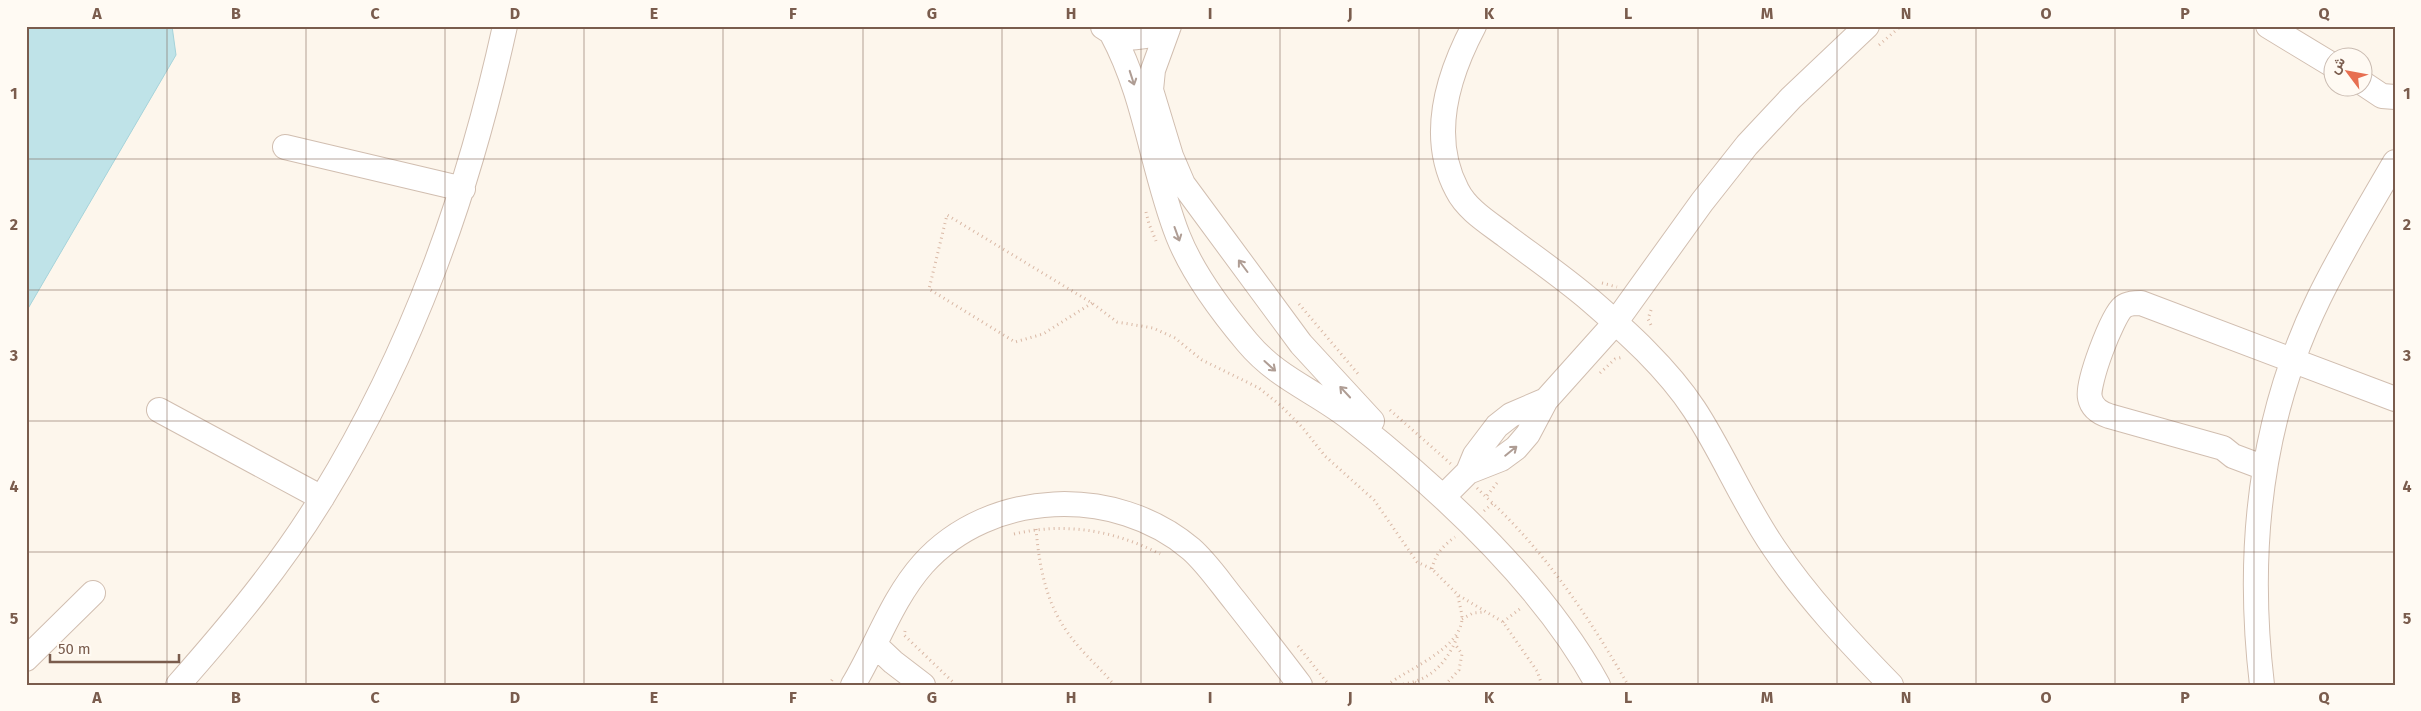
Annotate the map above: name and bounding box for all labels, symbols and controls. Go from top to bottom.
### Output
text: A [91,4,102,23]
text: B [231,4,241,23]
text: C [370,4,380,23]
text: D [510,4,520,23]
text: E [650,4,658,23]
text: F [789,4,797,23]
text: G [927,4,937,23]
text: H [1066,4,1076,23]
text: I [1208,4,1212,23]
text: J [1346,4,1353,23]
text: K [1484,4,1495,23]
text: L [1624,4,1632,23]
text: M [1761,4,1774,23]
text: N [1901,4,1911,23]
text: O [2040,4,2052,23]
text: P [2180,4,2190,23]
text: Q [2318,4,2330,23]
north arrow [2324,48,2374,98]
text: ش [2326,54,2349,77]
one-way arrow [1128,69,1137,85]
text: 1 [10,84,18,103]
text: 1 [2403,84,2411,103]
text: 2 [10,215,18,234]
text: 2 [2403,215,2411,234]
one-way arrow [1173,225,1182,241]
one-way arrow [1238,259,1248,273]
text: 3 [9,346,18,365]
text: 3 [2402,346,2411,365]
one-way arrow [1264,360,1277,371]
one-way arrow [1340,386,1351,399]
one-way arrow [1505,445,1518,456]
text: 4 [9,477,19,496]
text: 4 [2402,477,2412,496]
text: 5 [10,609,19,628]
text: 5 [2403,609,2412,628]
scale bar [50,631,179,663]
text: 50 m [58,640,91,658]
text: A [91,688,102,707]
text: B [231,688,241,707]
text: C [370,688,380,707]
text: D [510,688,520,707]
text: E [650,688,658,707]
text: F [789,688,797,707]
text: G [927,688,937,707]
text: H [1066,688,1076,707]
text: I [1208,688,1212,707]
text: J [1346,688,1353,707]
text: K [1484,688,1495,707]
text: L [1624,688,1632,707]
text: M [1761,688,1774,707]
text: N [1901,688,1911,707]
text: O [2040,688,2052,707]
text: P [2180,688,2190,707]
text: Q [2318,688,2330,707]

